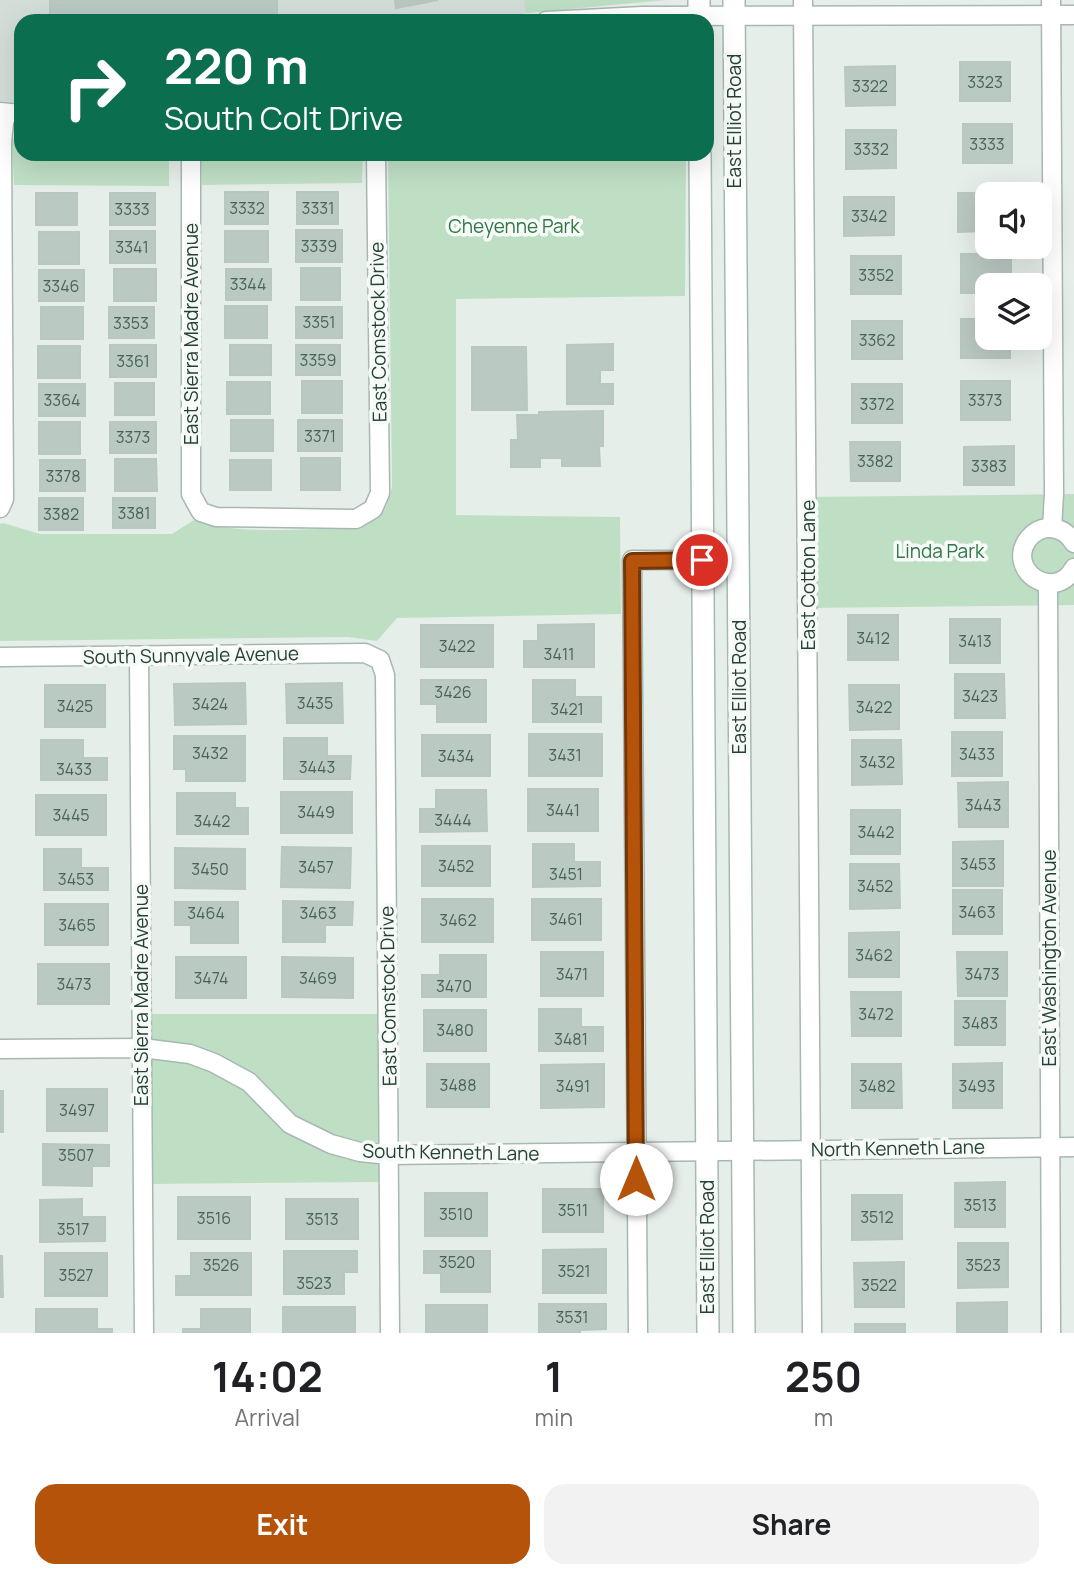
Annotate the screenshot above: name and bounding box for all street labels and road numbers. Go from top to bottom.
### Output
street label: East Elliot Road [721,54,747,188]
street label: East Sierra Madre Avenue [178,223,204,445]
street label: East Comstock Drive [363,242,393,422]
street label: East Cotton Lane [795,500,821,650]
street label: East Elliot Road [726,620,752,754]
street label: South Sunnyvale Avenue [83,640,299,670]
street label: East Washington Avenue [1036,849,1062,1067]
street label: East Sierra Madre Avenue [128,884,154,1106]
street label: East Comstock Drive [373,906,403,1086]
street label: North Kenneth Lane [811,1133,985,1163]
street label: South Kenneth Lane [362,1137,540,1167]
street label: East Elliot Road [694,1180,720,1314]

